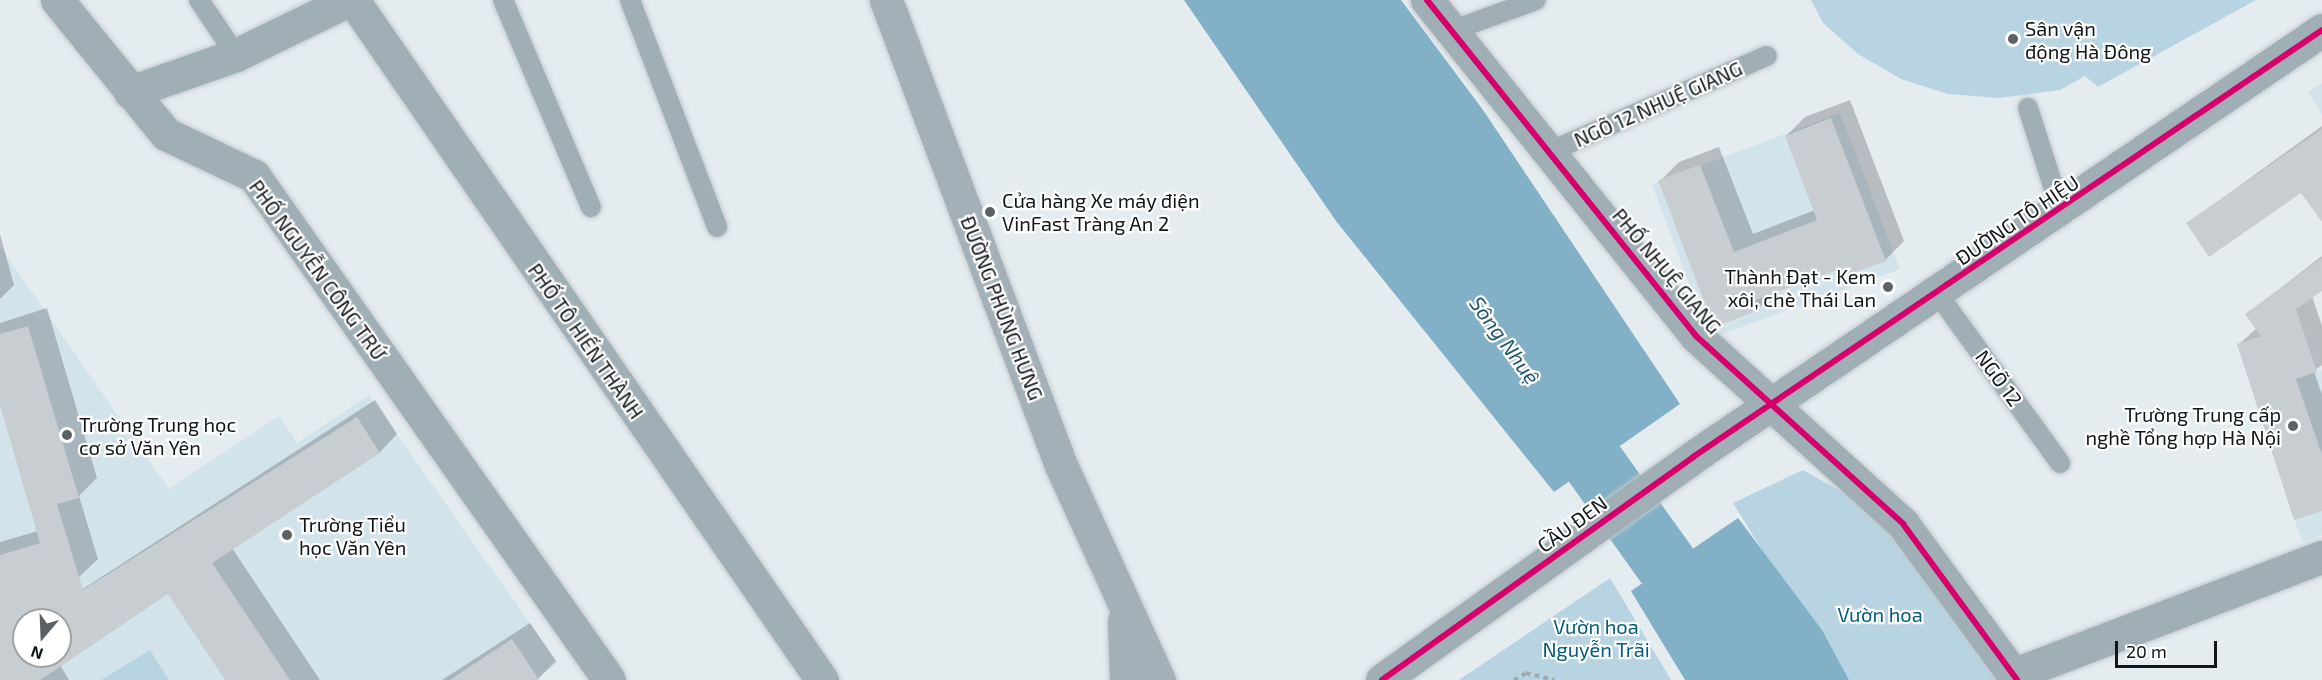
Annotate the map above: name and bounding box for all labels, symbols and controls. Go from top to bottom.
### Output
place label: Sân vận động Hà Đông [2025,16,2151,63]
marker: Sân vận động Hà Đông [2006,32,2020,46]
street label: NGÕ 12 NHUỆ GIANG [1570,56,1746,152]
street label: ĐƯỜNG TÔ HIỆU [1951,170,2083,270]
street label: PHỐ NGUYỄN CÔNG TRỨ [244,175,392,365]
place label: Cửa hàng Xe máy điện VinFast Tràng An 2 [1002,189,1200,236]
street label: PHỐ NHUỆ GIANG [1608,203,1726,339]
marker: Cửa hàng Xe máy điện VinFast Tràng An 2 [983,205,997,219]
street label: ĐƯỜNG PHÙNG HƯNG [956,213,1048,403]
street label: PHỐ TÔ HIẾN THÀNH [523,258,649,424]
place label: Thành Đạt - Kem xôi, chè Thái Lan [1724,264,1876,311]
marker: Thành Đạt - Kem xôi, chè Thái Lan [1881,280,1895,294]
water label: Sông Nhuệ [1465,291,1545,389]
street label: NGÕ 12 [1971,345,2027,411]
place label: Trường Trung cấp nghề Tổng hợp Hà Nội [2085,402,2281,449]
place label: Trường Trung học cơ sở Văn Yên [79,412,237,459]
marker: Trường Trung cấp nghề Tổng hợp Hà Nội [2286,419,2300,433]
marker: Trường Trung học cơ sở Văn Yên [60,428,74,442]
street label: CẦU ĐEN [1532,491,1612,557]
place label: Trường Tiểu học Văn Yên [299,512,407,559]
marker: Trường Tiểu học Văn Yên [280,528,294,542]
park label: Vườn hoa [1837,602,1923,626]
north arrow [12,608,72,668]
park label: Vườn hoa Nguyễn Trãi [1542,614,1650,661]
scale bar [2118,629,2220,667]
text: 20 m [2126,640,2167,662]
text: N [28,643,45,664]

